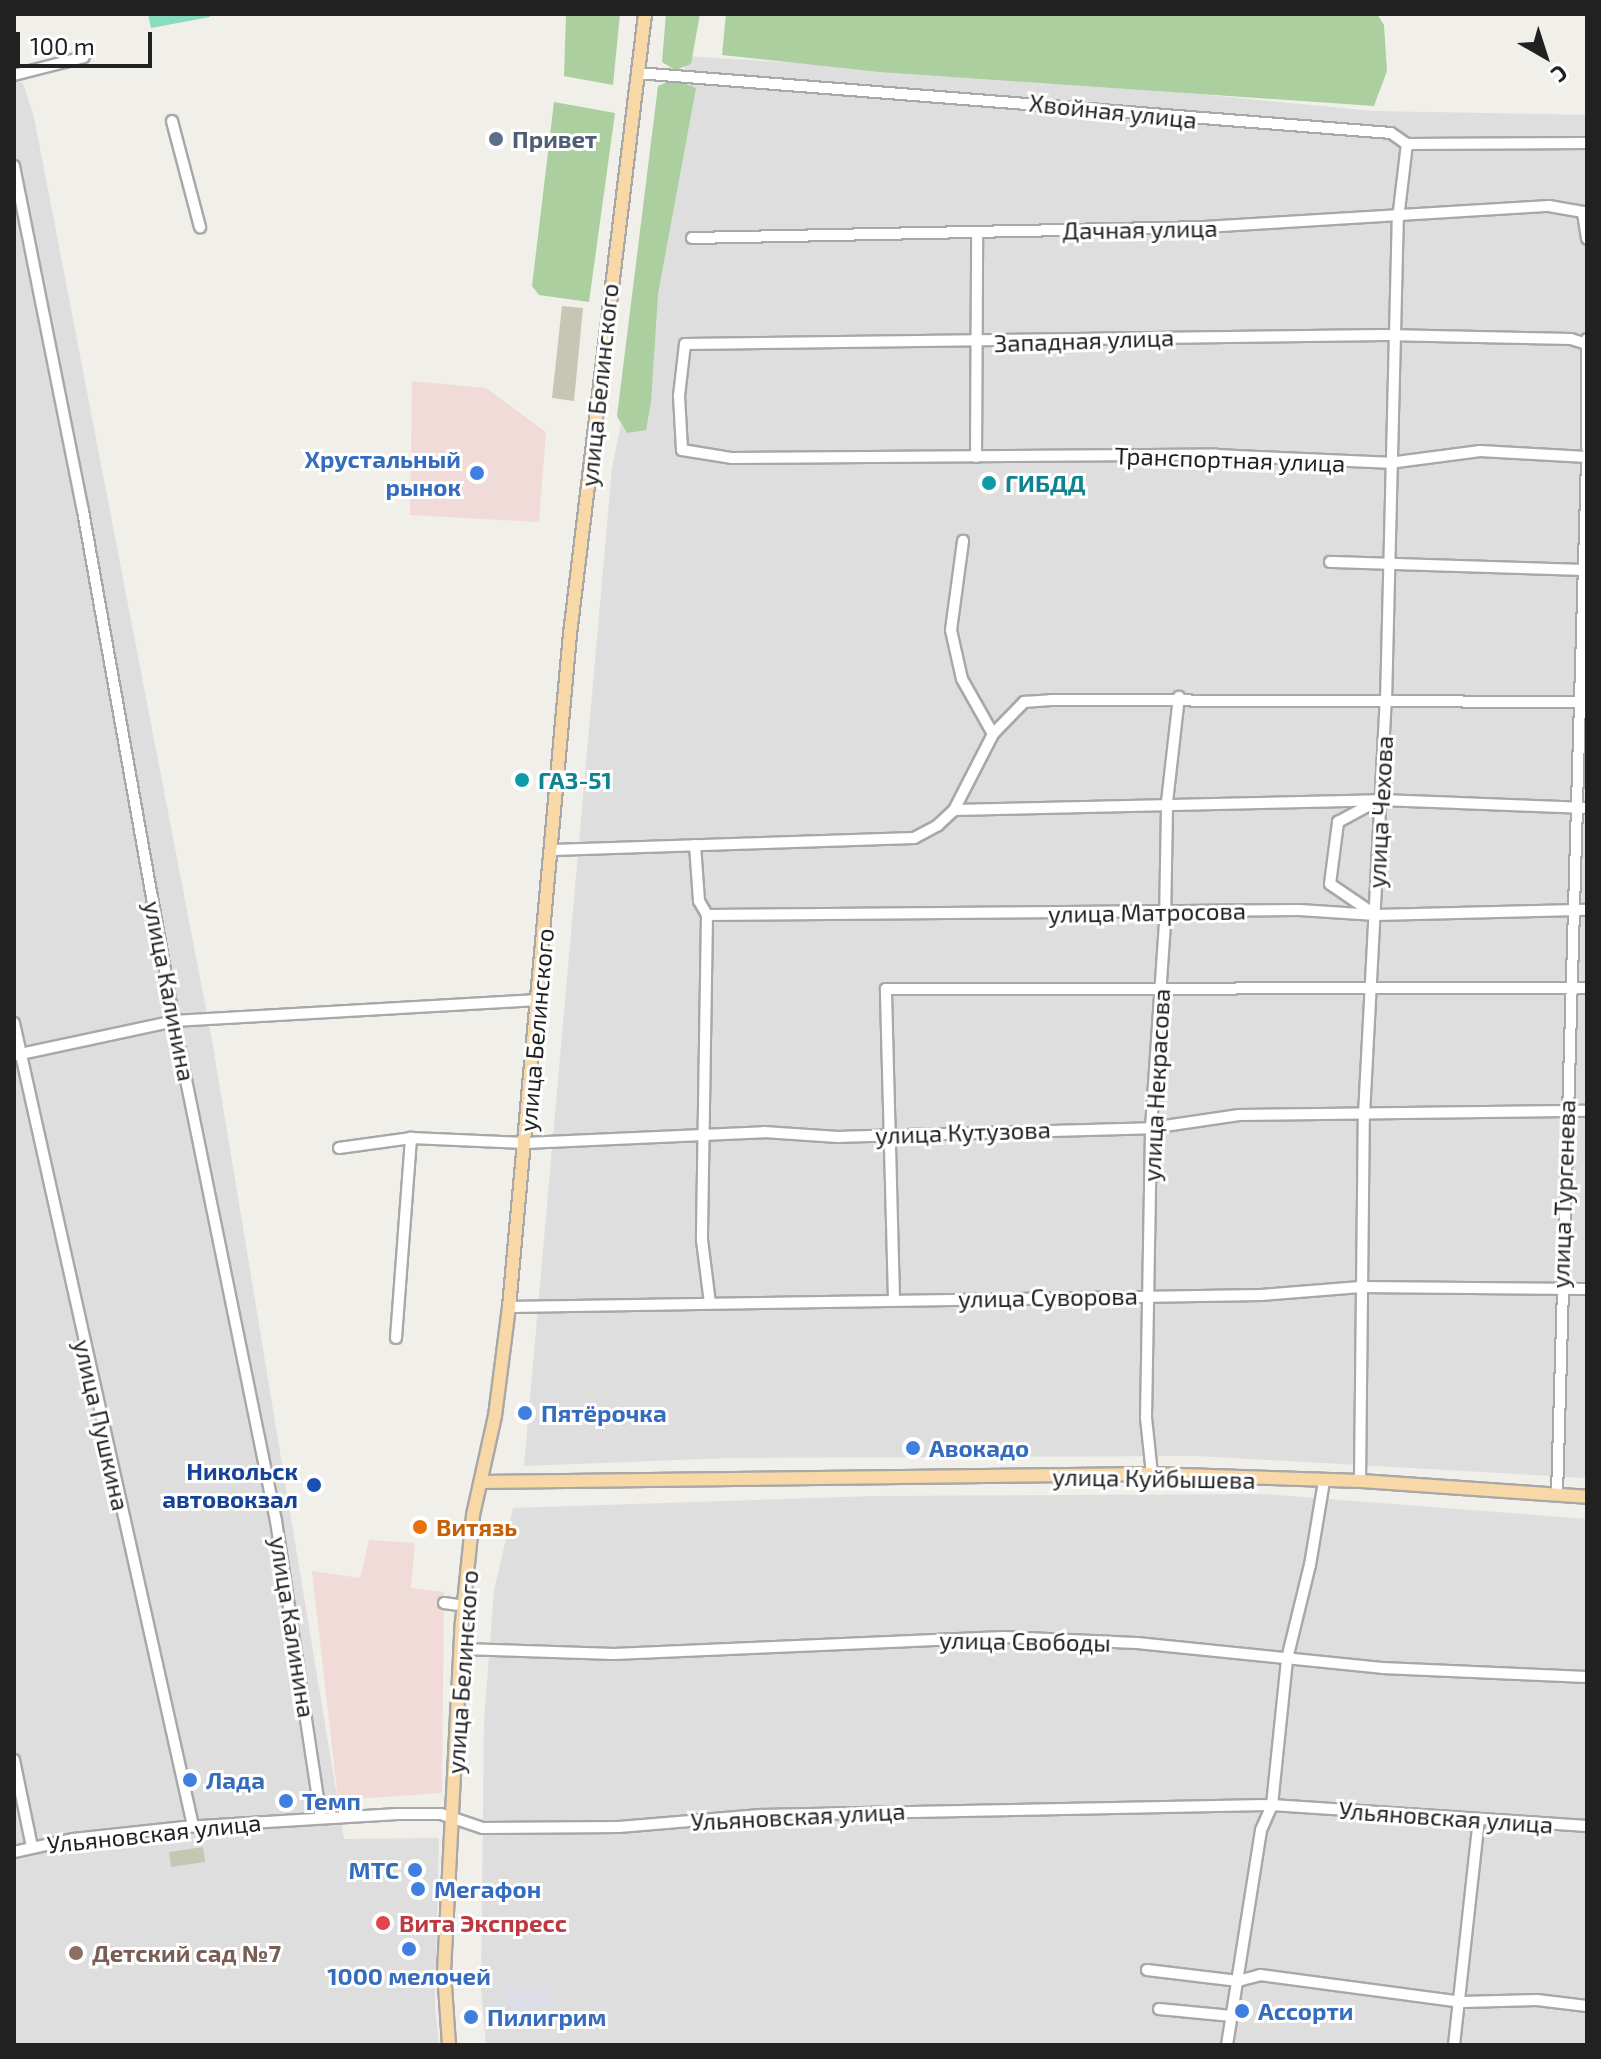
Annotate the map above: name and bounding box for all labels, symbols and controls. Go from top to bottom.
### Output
scale bar [20,16,156,66]
north arrow [1505,16,1585,96]
text: 100 m [30,31,95,60]
text: С [1547,60,1573,89]
street label: Хвойная улица [1028,88,1198,134]
place label: Привет [512,125,597,153]
marker: Привет [487,130,505,148]
street label: Дачная улица [1062,213,1218,245]
street label: улица Белинского [574,282,624,488]
street label: Западная улица [993,322,1175,358]
street label: Транспортная улица [1114,441,1346,477]
place label: Хрустальный рынок [304,445,461,501]
marker: Хрустальный рынок [468,464,486,482]
place label: ГИБДД [1005,469,1085,497]
marker: ГИБДД [980,474,998,492]
street label: улица Чехова [1362,735,1398,889]
place label: ГАЗ-51 [538,766,612,794]
marker: ГАЗ-51 [513,771,531,789]
street label: улица Матросова [1048,896,1246,928]
street label: улица Калинина [138,898,202,1084]
street label: улица Белинского [513,927,559,1133]
street label: улица Некрасова [1137,988,1175,1182]
street label: улица Тургенева [1545,1099,1581,1289]
street label: улица Кутузова [875,1115,1051,1149]
street label: улица Суворова [958,1281,1138,1313]
street label: улица Пушкина [68,1337,136,1513]
place label: Пятёрочка [541,1399,667,1427]
marker: Пятёрочка [516,1404,534,1422]
place label: Авокадо [929,1434,1029,1462]
marker: Авокадо [904,1439,922,1457]
place label: Никольск автовокзал [162,1457,298,1513]
street label: улица Куйбышева [1052,1462,1256,1494]
marker: Никольск автовокзал [305,1476,323,1494]
place label: Витязь [436,1513,517,1541]
marker: Витязь [411,1518,429,1536]
street label: улица Калинина [264,1534,322,1720]
street label: улица Белинского [441,1569,483,1775]
street label: улица Свободы [939,1625,1111,1657]
place label: Лада [206,1766,265,1794]
marker: Лада [181,1771,199,1789]
place label: Темп [302,1787,361,1815]
marker: Темп [277,1792,295,1810]
street label: Ульяновская улица [1338,1795,1554,1839]
street label: Ульяновская улица [690,1796,906,1836]
street label: Ульяновская улица [46,1807,262,1859]
place label: МТС [349,1856,399,1884]
marker: МТС [406,1861,424,1879]
place label: Мегафон [434,1875,541,1903]
marker: Мегафон [409,1880,427,1898]
place label: Вита Экспресс [399,1909,567,1937]
marker: Вита Экспресс [374,1914,392,1932]
place label: Детский сад №7 [92,1939,281,1967]
marker: 1000 мелочей [400,1940,418,1958]
marker: Детский сад №7 [67,1944,85,1962]
place label: 1000 мелочей [327,1962,491,1990]
place label: Ассорти [1258,1997,1353,2025]
marker: Ассорти [1233,2002,1251,2020]
place label: Пилигрим [487,2003,606,2031]
marker: Пилигрим [462,2008,480,2026]

